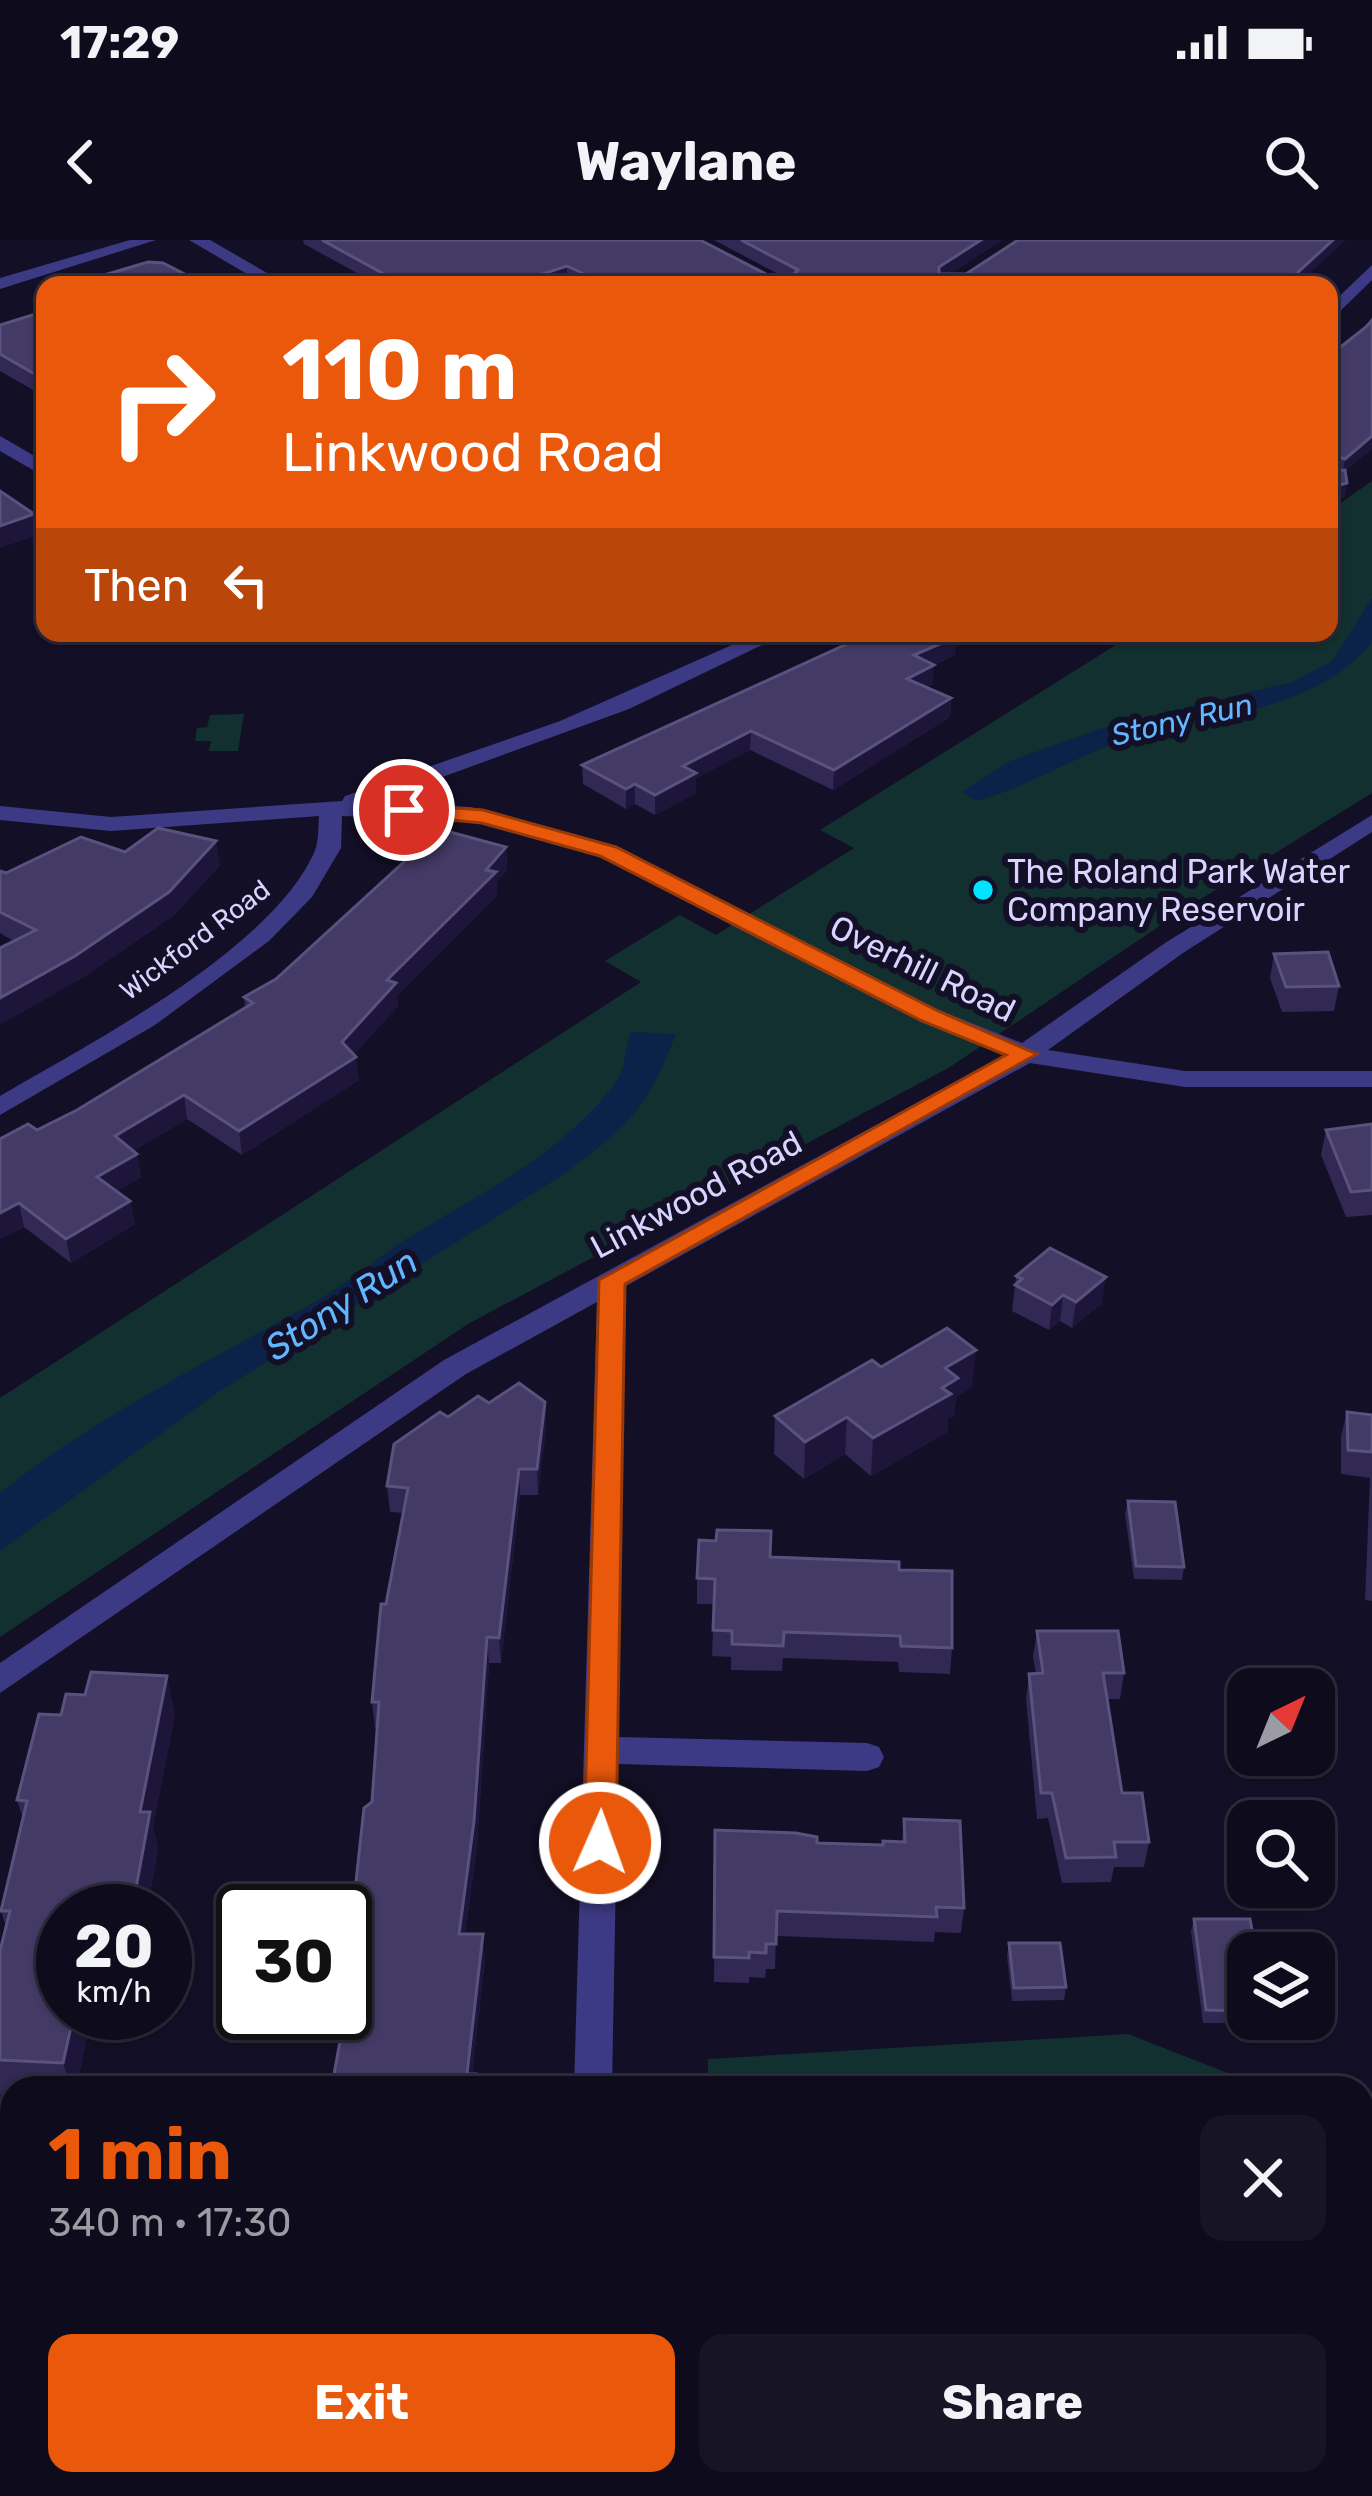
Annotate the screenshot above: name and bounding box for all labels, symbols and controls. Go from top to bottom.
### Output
text: 17:29 [60,16,179,69]
icon: back [48,129,114,195]
icon: search [1258,129,1324,195]
text: Waylane [575,130,797,194]
text: 110 m [282,320,517,420]
icon: right [84,324,240,480]
text: Linkwood Road [282,421,664,485]
icon: left [213,552,279,618]
text: Then [84,559,189,612]
water label: Stony Run [1108,686,1256,754]
pin [353,759,455,861]
icon: arrive [371,777,437,843]
place label: The Roland Park Water Company Reservoir [1007,852,1350,929]
street label: Wickford Road [114,873,276,1007]
marker: The Roland Park Water Company Reservoir [970,877,996,903]
street label: Overhill Road [824,907,1022,1030]
street label: Linkwood Road [584,1122,808,1266]
water label: Stony Run [257,1239,425,1370]
north arrow [1227,1668,1335,1776]
map controls [1227,1668,1335,2040]
position arrow [537,1780,663,1906]
button: search [1227,1800,1335,1908]
speed limit sign: 30 [216,1884,372,2040]
text: 20 [74,1911,154,1982]
button: layers [1227,1932,1335,2040]
text: km/h [77,1974,151,2010]
text: 1 min [48,2112,232,2197]
button: close [1200,2115,1326,2241]
text: 340 m · 17:30 [48,2200,292,2246]
button: Exit [48,2334,675,2472]
button: Share [699,2334,1326,2472]

